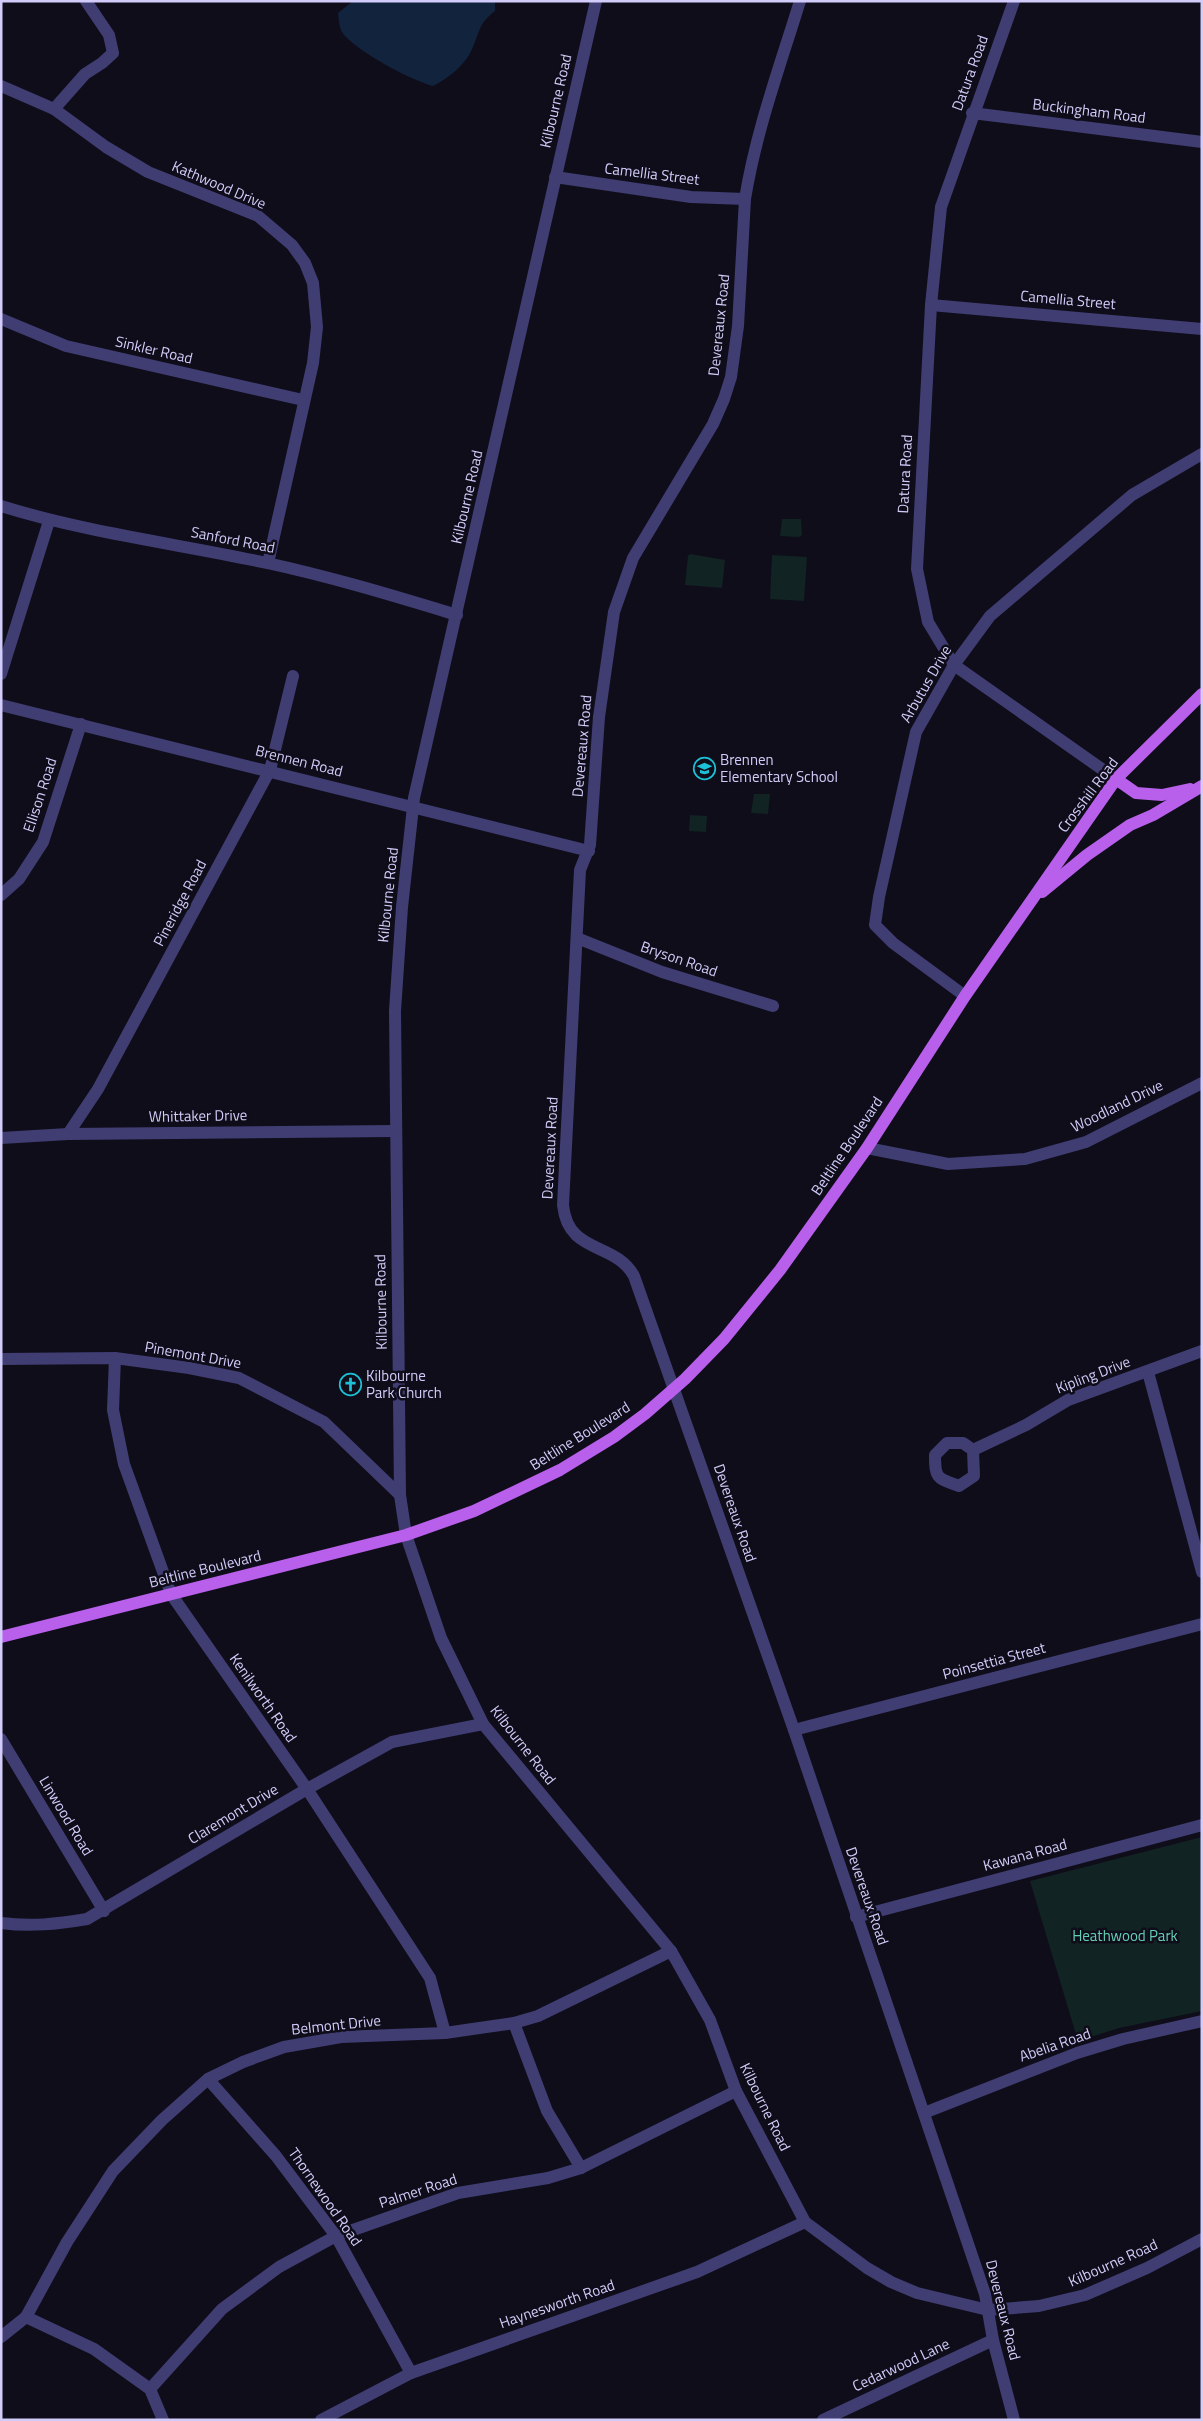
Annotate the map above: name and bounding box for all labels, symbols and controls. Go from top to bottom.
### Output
street label: Datura Road [945,32,994,114]
street label: Kilbourne Road [534,52,577,150]
street label: Buckingham Road [1031,92,1147,129]
street label: Kathwood Drive [168,154,270,215]
street label: Camellia Street [603,156,702,191]
street label: Devereaux Road [702,273,735,377]
street label: Camellia Street [1019,284,1117,315]
street label: Sinkler Road [113,329,195,370]
street label: Datura Road [891,434,918,514]
street label: Kilbourne Road [445,448,488,546]
street label: Sanford Road [189,520,277,559]
street label: Arbutus Drive [894,641,957,727]
street label: Devereaux Road [566,694,597,798]
street label: Brennen Road [253,739,345,782]
place label: Brennen Elementary School [720,748,838,788]
street label: Crosshill Road [1052,752,1124,837]
street label: Ellison Road [17,755,62,835]
school or university icon: Brennen Elementary School [692,757,716,781]
street label: Kilbourne Road [371,846,404,944]
street label: Pineridge Road [147,855,212,950]
street label: Bryson Road [637,935,721,982]
street label: Woodland Drive [1067,1073,1167,1138]
street label: Beltline Boulevard [805,1092,888,1200]
street label: Devereaux Road [535,1096,564,1200]
street label: Whittaker Drive [149,1103,247,1128]
street label: Kilbourne Road [368,1254,393,1350]
street label: Pinemont Drive [143,1335,243,1374]
street label: Kipling Drive [1052,1350,1134,1399]
place label: Kilbourne Park Church [366,1364,442,1404]
church icon: Kilbourne Park Church [338,1373,362,1397]
street label: Beltline Boulevard [525,1395,635,1476]
street label: Devereaux Road [708,1461,763,1565]
street label: Beltline Boulevard [146,1543,263,1594]
street label: Poinsettia Street [940,1636,1049,1685]
street label: Kenilworth Road [224,1648,303,1747]
street label: Kilbourne Road [485,1700,562,1789]
street label: Linwood Road [34,1772,99,1860]
street label: Claremont Drive [183,1778,282,1850]
street label: Kawana Road [980,1832,1070,1877]
street label: Devereaux Road [840,1844,895,1948]
park label: Heathwood Park [1072,1924,1178,1947]
street label: Belmont Drive [290,2008,382,2041]
street label: Abelia Road [1016,2022,1094,2068]
street label: Kilbourne Road [734,2059,797,2155]
street label: Thornewood Road [283,2143,368,2251]
street label: Palmer Road [376,2167,460,2214]
street label: Kilbourne Road [1064,2233,1161,2293]
street label: Devereaux Road [980,2257,1027,2362]
street label: Haynesworth Road [496,2273,618,2334]
street label: Cedarwood Lane [848,2332,953,2397]

